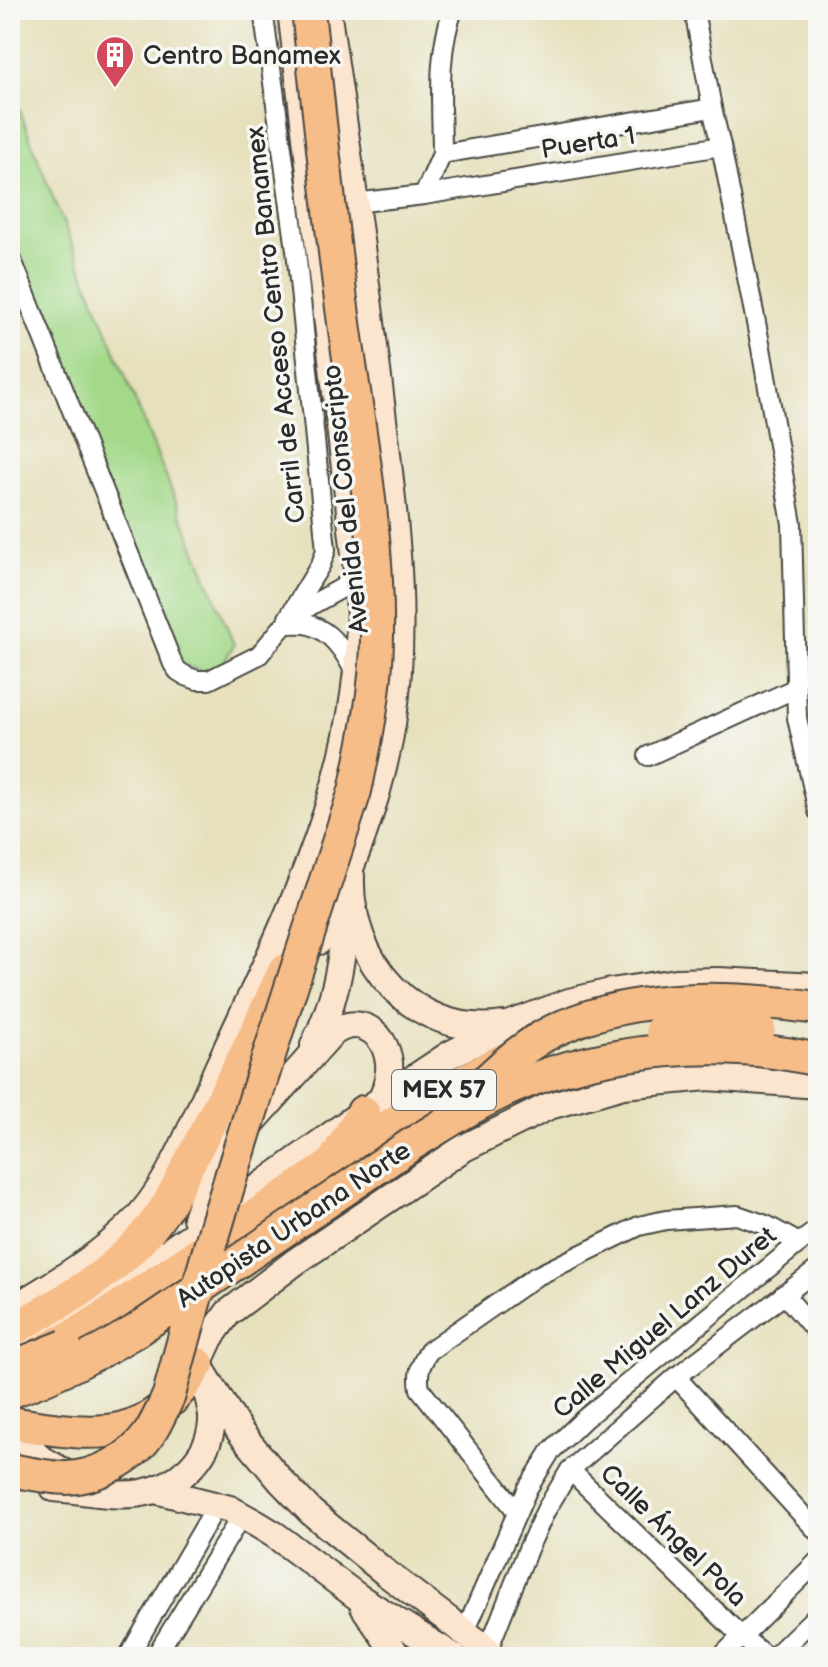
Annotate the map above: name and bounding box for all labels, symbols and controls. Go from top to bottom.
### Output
building icon: Centro Banamex [94,34,136,89]
place label: Centro Banamex [143,41,341,72]
street label: Puerta 1 [539,121,638,166]
street label: Carril de Acceso Centro Banamex [240,125,313,525]
street label: Avenida del Conscripto [317,363,376,635]
road number: MEX 57 [392,1070,496,1110]
street label: Autopista Urbana Norte [171,1135,417,1315]
street label: Calle Miguel Lanz Duret [547,1221,783,1426]
street label: Calle Ángel Pola [593,1457,754,1614]

